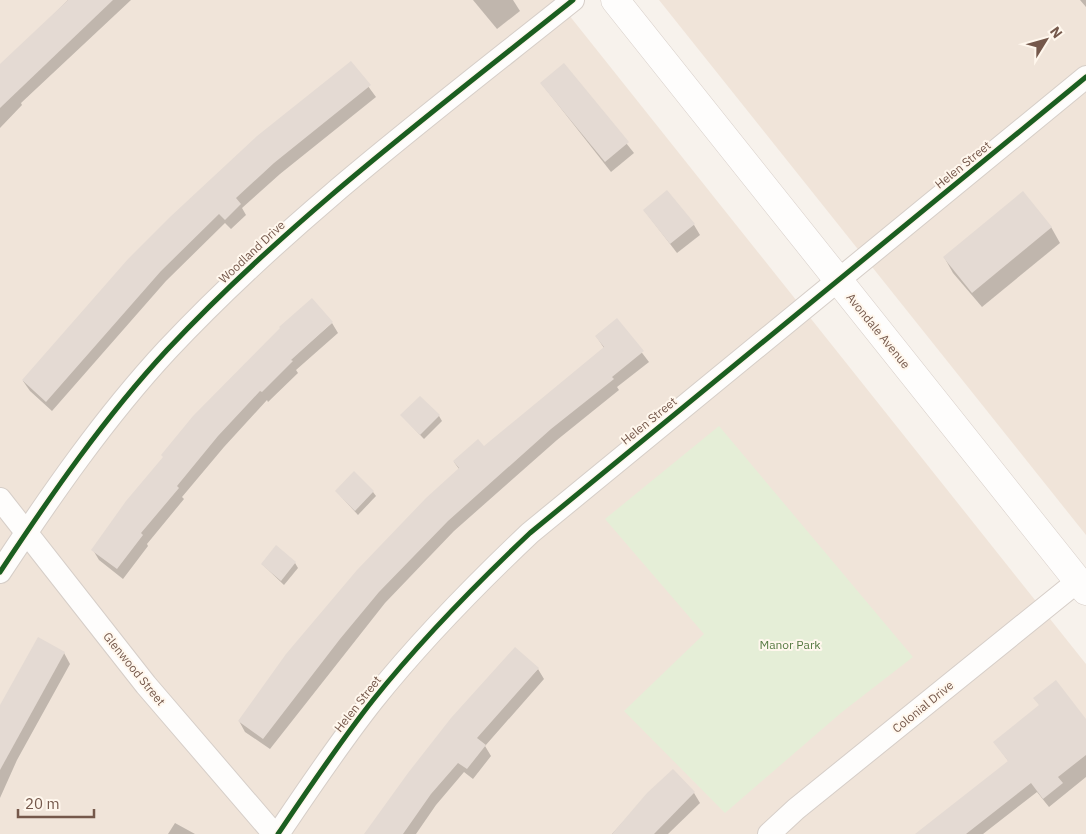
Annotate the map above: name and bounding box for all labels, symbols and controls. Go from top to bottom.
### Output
north arrow [1021,15,1071,65]
text: N [1046,23,1067,42]
street label: Helen Street [932,138,994,192]
street label: Woodland Drive [215,217,288,286]
street label: Avondale Avenue [843,290,914,372]
street label: Helen Street [618,394,680,448]
street label: Glenwood Street [100,629,169,708]
park label: Manor Park [759,637,821,652]
street label: Helen Street [331,672,384,735]
street label: Colonial Drive [889,677,957,736]
scale bar [18,786,94,818]
text: 20 m [25,794,60,813]

